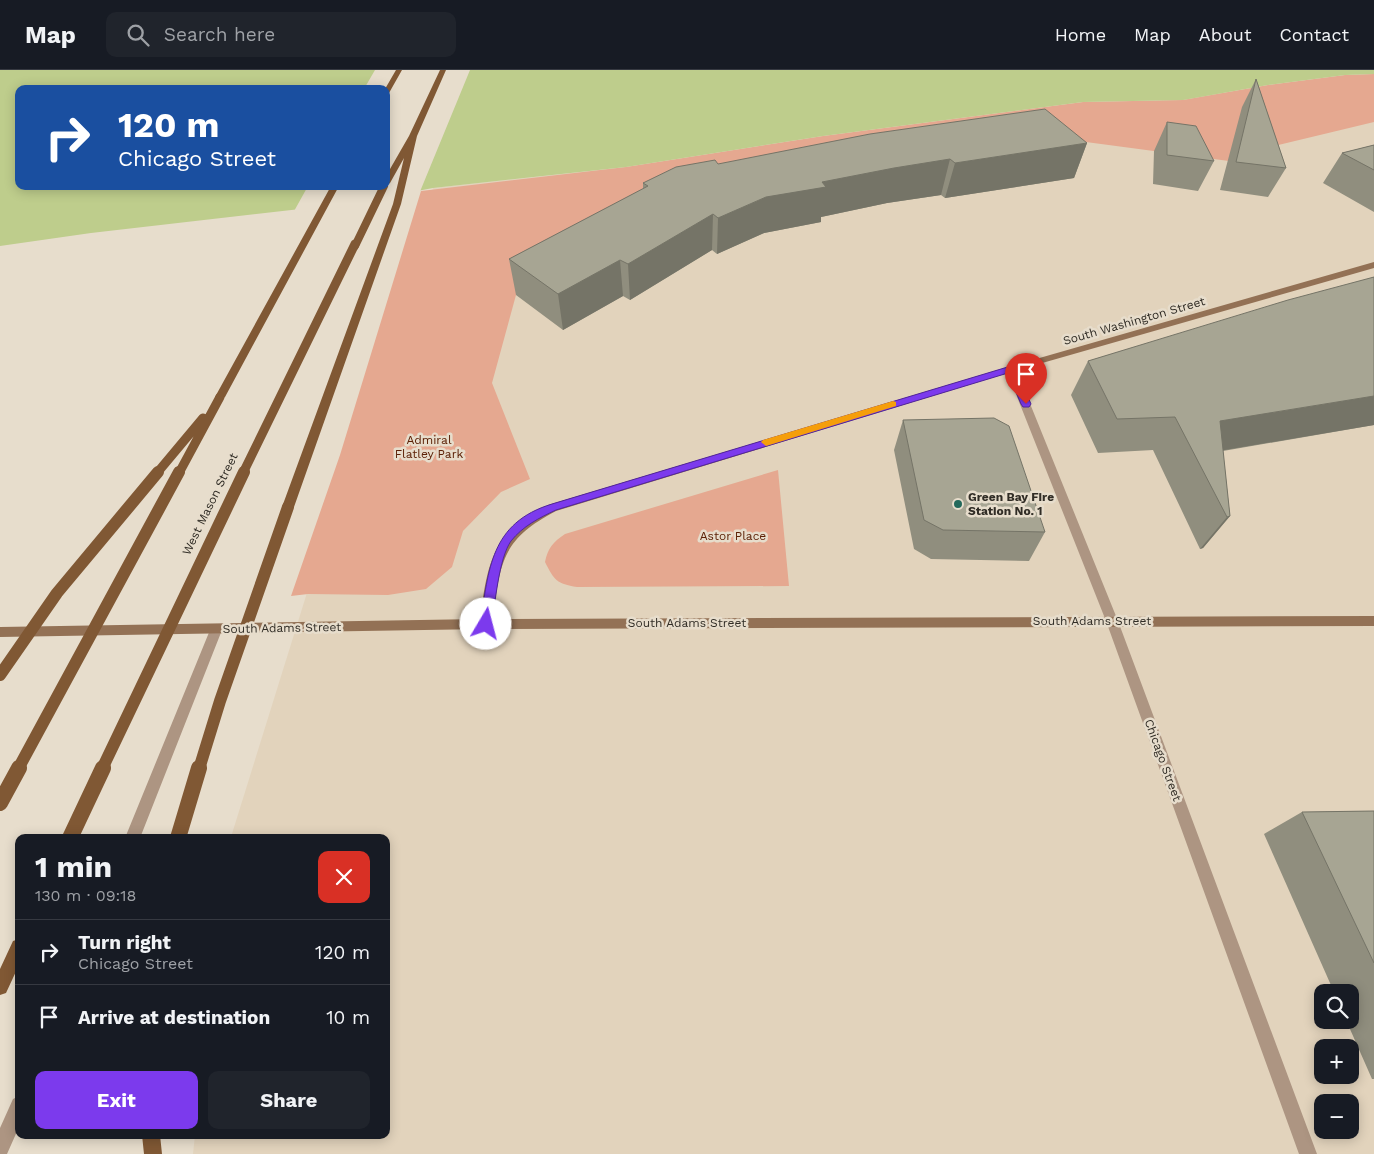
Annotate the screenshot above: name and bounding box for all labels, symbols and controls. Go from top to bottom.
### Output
search box [106,12,456,57]
text: Map [25,21,76,49]
icon: search [124,21,152,49]
text: Search here [164,23,275,46]
text: Home [1055,24,1106,45]
text: Map [1134,24,1171,45]
text: About [1199,24,1251,45]
text: Contact [1279,24,1349,45]
text: 120 m [118,104,219,146]
icon: right [35,105,100,170]
text: Chicago Street [118,146,276,171]
street label: South Washington Street [1061,294,1207,348]
pin [1005,353,1047,404]
icon: arrive [1012,360,1040,388]
park label: Admiral Flatley Park [395,433,464,461]
street label: West Mason Street [179,451,241,557]
place label: Green Bay Fire Station No. 1 [968,490,1054,518]
marker: Green Bay Fire Station No. 1 [952,498,964,510]
park label: Astor Place [700,529,766,543]
position arrow [459,597,511,649]
street label: South Adams Street [1033,614,1151,628]
street label: South Adams Street [628,616,746,630]
street label: South Adams Street [223,620,341,636]
street label: Chicago Street [1142,717,1184,803]
text: 1 min [35,849,112,884]
button: close [318,851,370,903]
text: 130 m · 09:18 [35,886,136,905]
text: Turn right [78,931,171,954]
icon: right [35,938,63,966]
text: 120 m [315,941,370,964]
text: Chicago Street [78,954,193,973]
map controls [1314,984,1359,1139]
button: search [1314,984,1359,1029]
icon: arrive [35,1003,63,1031]
text: Arrive at destination [78,1006,270,1029]
text: 10 m [326,1006,370,1029]
button: + [1314,1039,1359,1084]
button: Exit [35,1071,198,1129]
button: Share [208,1071,370,1129]
button: − [1314,1094,1359,1139]

